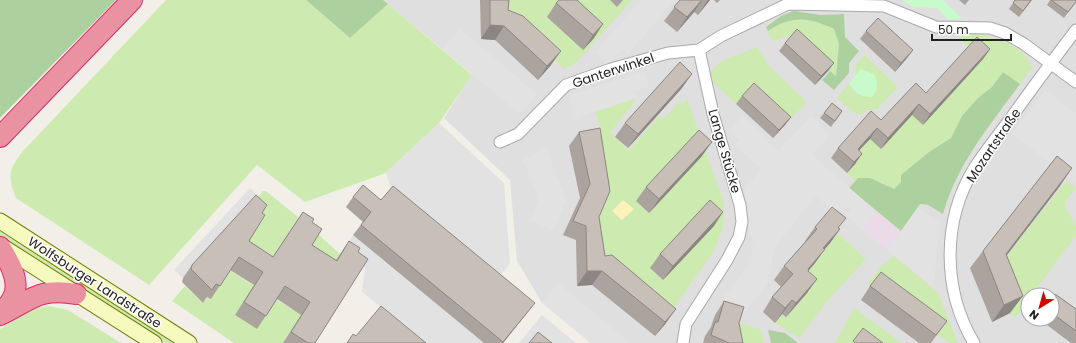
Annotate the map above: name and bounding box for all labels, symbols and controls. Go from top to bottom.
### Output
scale bar [932,16,1011,42]
text: 50 m [938,21,969,38]
street label: Ganterwinkel [570,48,657,93]
street label: Mozartstraße [962,104,1025,186]
street label: Lange Stücke [703,107,746,195]
street label: Wolfsburger Landstraße [24,232,165,333]
north arrow [1020,287,1060,327]
text: N [1026,306,1042,324]

